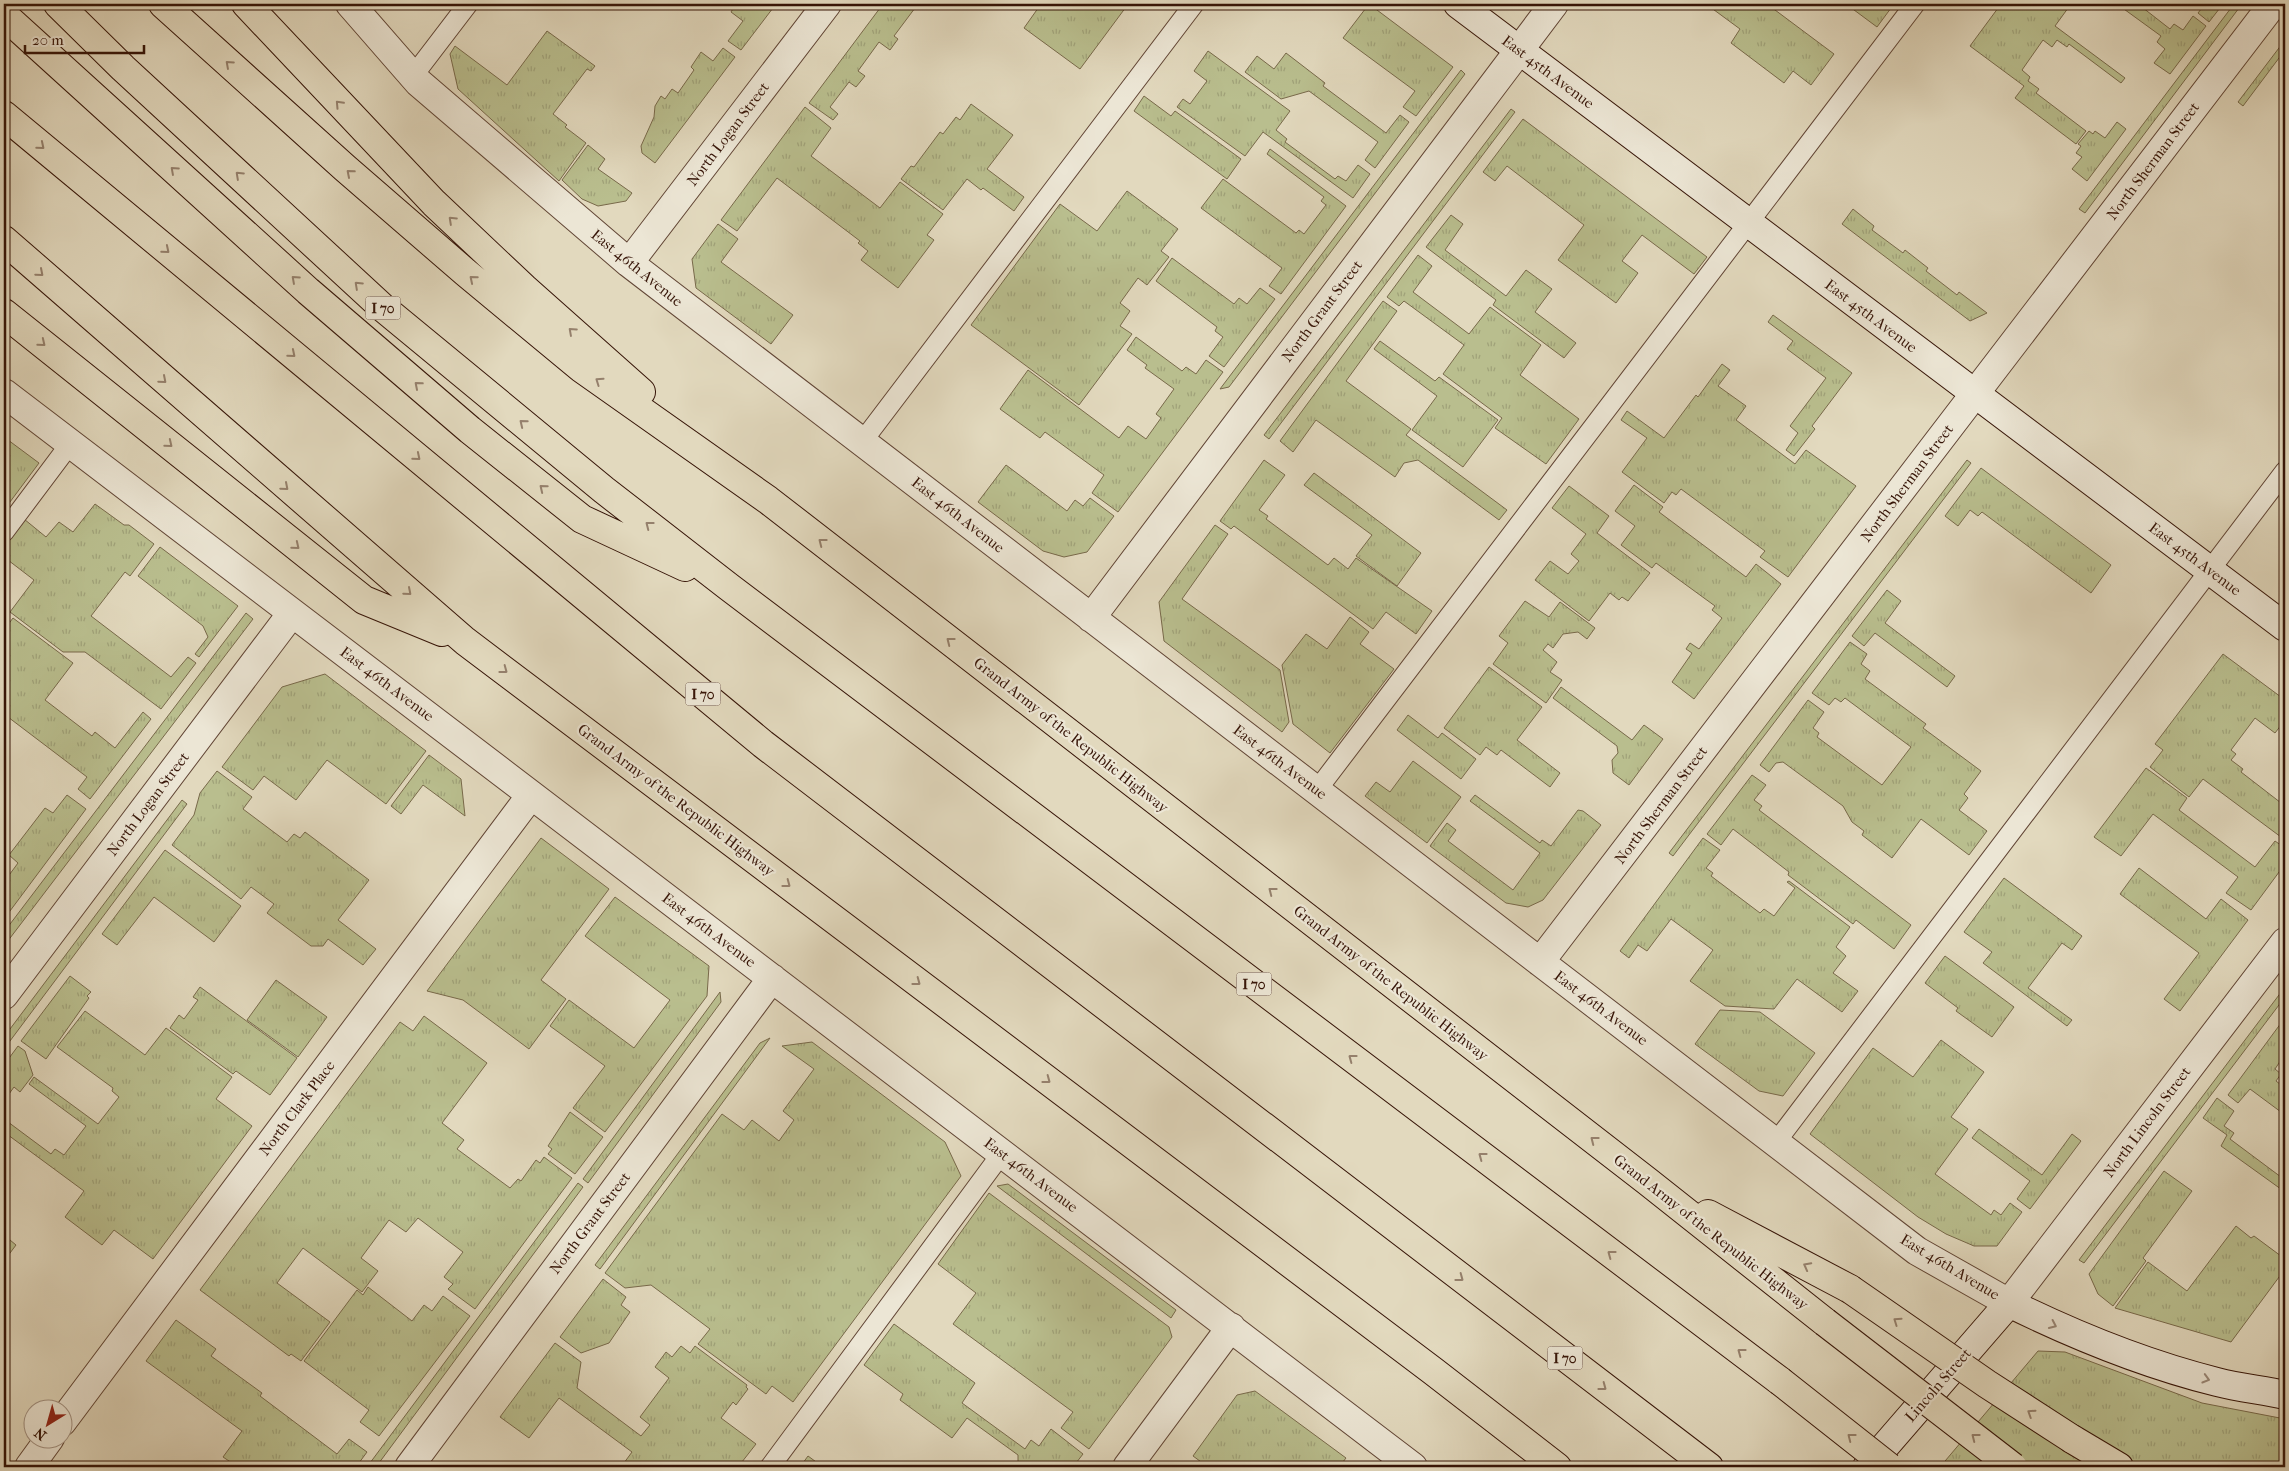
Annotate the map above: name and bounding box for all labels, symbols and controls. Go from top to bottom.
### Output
scale bar [25,22,144,54]
text: 20 m [32,31,64,49]
street label: East 45th Avenue [1498,32,1598,113]
one-way arrow [226,60,235,69]
street label: North Logan Street [683,78,773,189]
street label: North Sherman Street [2103,98,2204,223]
one-way arrow [336,100,345,109]
one-way arrow [36,141,45,150]
one-way arrow [170,167,179,176]
one-way arrow [346,169,355,178]
one-way arrow [235,171,244,180]
one-way arrow [449,217,458,226]
street label: East 46th Avenue [588,226,687,311]
one-way arrow [161,245,170,254]
street label: North Grant Street [1278,256,1367,365]
one-way arrow [35,267,44,276]
one-way arrow [291,276,300,285]
one-way arrow [470,276,479,284]
street label: East 45th Avenue [1821,276,1921,357]
one-way arrow [355,282,364,291]
road number: I 70 [366,296,400,320]
one-way arrow [568,327,577,336]
one-way arrow [36,338,45,346]
one-way arrow [286,348,295,357]
one-way arrow [157,374,166,383]
one-way arrow [595,378,605,387]
one-way arrow [415,382,424,391]
one-way arrow [520,420,529,428]
street label: North Sherman Street [1857,420,1958,545]
one-way arrow [163,439,172,447]
one-way arrow [411,452,420,461]
street label: East 46th Avenue [908,473,1008,557]
one-way arrow [279,481,288,489]
one-way arrow [540,485,549,494]
street label: East 45th Avenue [2145,519,2245,600]
one-way arrow [646,522,655,530]
one-way arrow [819,539,828,547]
one-way arrow [290,540,299,548]
one-way arrow [403,587,412,596]
one-way arrow [946,638,956,647]
street label: East 46th Avenue [337,643,438,725]
street label: Grand Army of the Republic Highway [970,653,1173,817]
one-way arrow [498,665,507,673]
road number: I 70 [686,682,720,706]
street label: Grand Army of the Republic Highway [574,720,779,881]
street label: East 46th Avenue [1230,721,1331,803]
street label: North Sherman Street [1611,742,1712,867]
street label: North Logan Street [103,748,193,859]
one-way arrow [781,878,791,887]
one-way arrow [1269,888,1278,896]
street label: East 46th Avenue [659,889,760,971]
street label: Grand Army of the Republic Highway [1290,901,1493,1065]
street label: East 46th Avenue [1551,967,1652,1049]
road number: I 70 [1236,972,1272,996]
one-way arrow [911,976,921,985]
one-way arrow [1348,1055,1358,1064]
street label: North Clark Place [255,1056,339,1159]
street label: North Lincoln Street [2100,1063,2195,1181]
one-way arrow [1041,1074,1050,1082]
street label: East 46th Avenue [981,1134,1082,1216]
one-way arrow [1591,1138,1600,1146]
street label: Grand Army of the Republic Highway [1610,1150,1813,1314]
one-way arrow [1478,1153,1488,1162]
street label: North Grant Street [546,1168,635,1277]
street label: East 46th Avenue [1897,1230,2003,1304]
one-way arrow [1607,1251,1617,1260]
one-way arrow [1804,1262,1813,1272]
one-way arrow [1454,1272,1463,1280]
one-way arrow [1893,1318,1903,1327]
one-way arrow [2048,1318,2057,1329]
street label: Lincoln Street [1901,1344,1975,1426]
road number: I 70 [1548,1346,1582,1370]
one-way arrow [1737,1349,1747,1358]
one-way arrow [2202,1373,2210,1383]
one-way arrow [1597,1381,1606,1389]
north arrow [22,1398,72,1448]
one-way arrow [2028,1409,2037,1419]
text: N [31,1424,50,1444]
one-way arrow [1848,1435,1857,1443]
one-way arrow [1972,1435,1981,1443]

